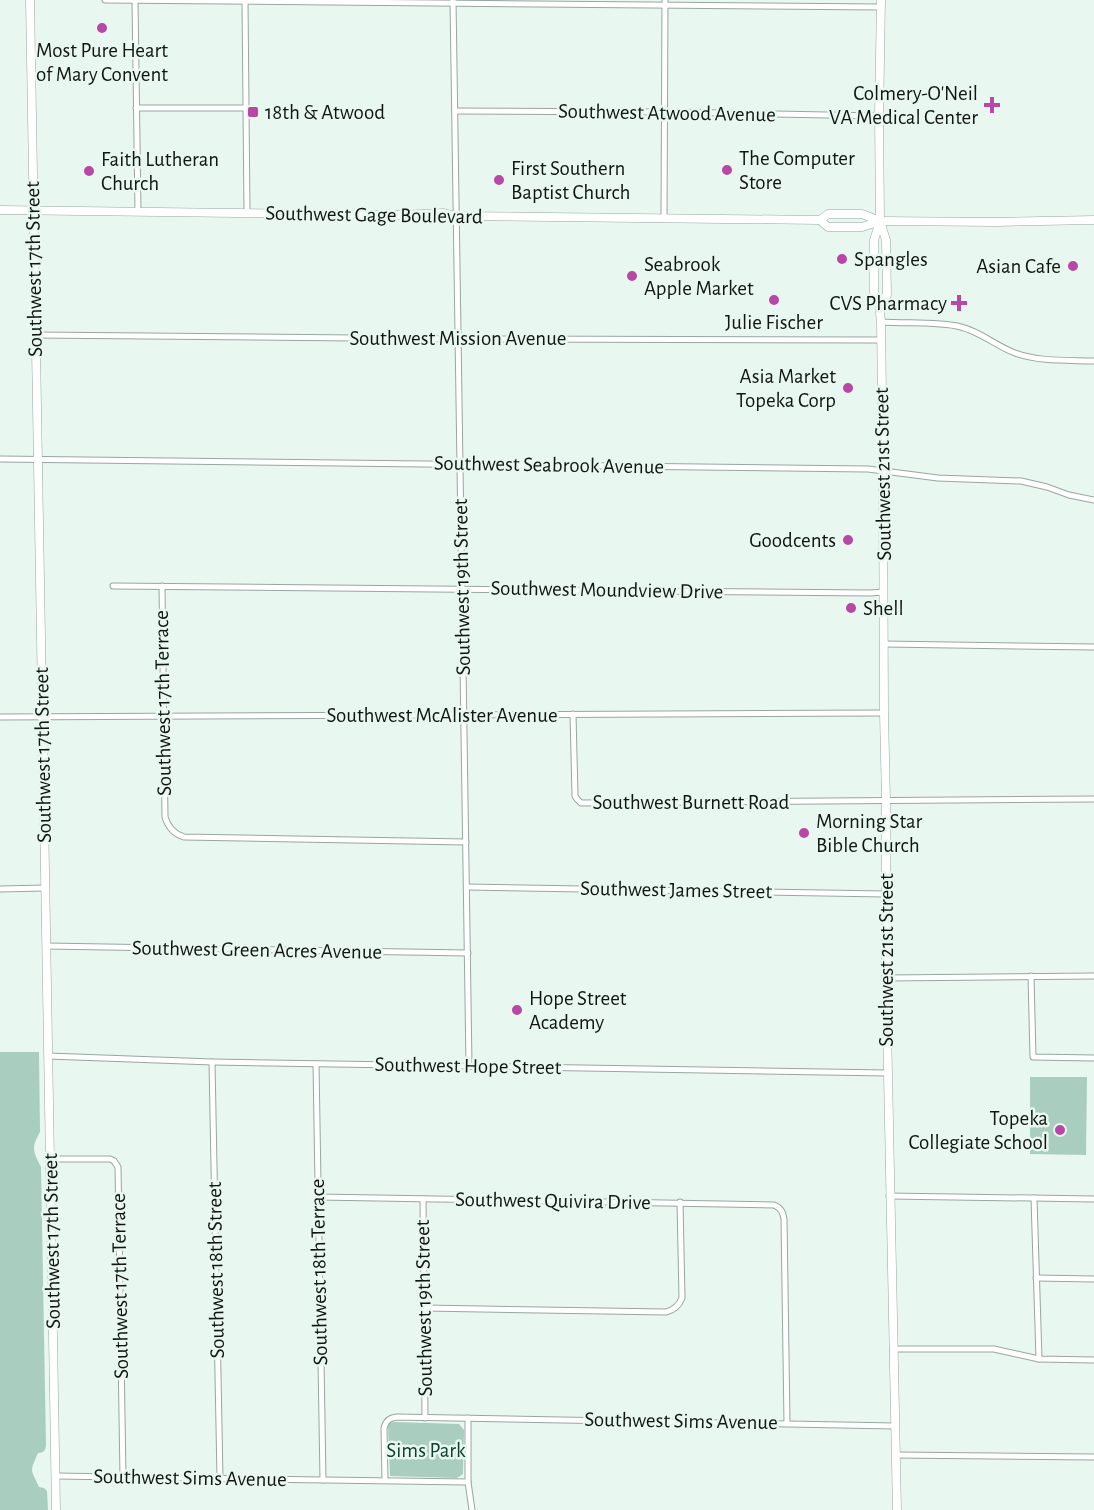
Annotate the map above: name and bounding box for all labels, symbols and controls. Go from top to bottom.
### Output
marker: Most Pure Heart of Mary Convent [95,21,109,35]
place label: Most Pure Heart of Mary Convent [36,40,168,85]
place label: Colmery-O'Neil VA Medical Center [829,83,978,128]
marker: Colmery-O'Neil VA Medical Center [983,96,1001,114]
street label: Southwest Atwood Avenue [558,101,776,125]
place label: 18th & Atwood [265,102,385,123]
marker: 18th & Atwood [246,105,260,119]
place label: The Computer Store [739,148,855,193]
place label: Faith Lutheran Church [101,149,219,194]
place label: First Southern Baptist Church [511,158,631,203]
marker: The Computer Store [720,163,734,177]
marker: Faith Lutheran Church [82,164,96,178]
marker: First Southern Baptist Church [492,173,506,187]
street label: Southwest 17th Street [22,181,46,357]
street label: Southwest Gage Boulevard [265,203,483,227]
place label: Spangles [854,249,928,270]
marker: Spangles [835,252,849,266]
place label: Seabrook Apple Market [644,254,754,299]
place label: Asian Cafe [976,256,1061,277]
marker: Asian Cafe [1066,259,1080,273]
marker: Seabrook Apple Market [625,269,639,283]
marker: Julie Fischer [767,293,781,307]
place label: CVS Pharmacy [830,293,947,314]
marker: CVS Pharmacy [952,296,966,310]
place label: Julie Fischer [725,312,823,333]
street label: Southwest Mission Avenue [349,328,567,349]
place label: Asia Market Topeka Corp [736,366,836,411]
marker: Asia Market Topeka Corp [841,381,855,395]
street label: Southwest 21st Street [871,387,895,561]
street label: Southwest Seabrook Avenue [434,452,664,478]
street label: Southwest 19th Street [450,498,474,676]
place label: Goodcents [749,530,836,551]
marker: Goodcents [841,533,855,547]
street label: Southwest Moundview Drive [490,577,724,603]
place label: Shell [863,598,904,619]
marker: Shell [844,601,858,615]
street label: Southwest 17th Terrace [151,610,175,796]
street label: Southwest 17th Street [31,667,55,843]
street label: Southwest McAlister Avenue [326,705,558,726]
street label: Southwest Burnett Road [593,792,790,813]
place label: Morning Star Bible Church [816,811,923,856]
marker: Morning Star Bible Church [797,826,811,840]
street label: Southwest 21st Street [876,873,897,1047]
street label: Southwest James Street [580,878,772,902]
street label: Southwest Green Acres Avenue [132,937,382,963]
place label: Hope Street Academy [529,988,627,1033]
marker: Hope Street Academy [510,1003,524,1017]
street label: Southwest Hope Street [374,1054,562,1078]
place label: Topeka Collegiate School [908,1108,1048,1153]
marker: Topeka Collegiate School [1053,1123,1067,1137]
street label: Southwest 17th Street [40,1153,64,1329]
street label: Southwest 18th Terrace [307,1178,331,1366]
street label: Southwest 18th Street [204,1181,228,1359]
street label: Southwest Quivira Drive [455,1189,651,1213]
street label: Southwest 17th Terrace [108,1193,132,1379]
street label: Southwest 19th Street [412,1219,436,1397]
street label: Southwest Sims Avenue [584,1409,778,1433]
park label: Sims Park [386,1440,466,1461]
street label: Southwest Sims Avenue [93,1466,287,1490]

